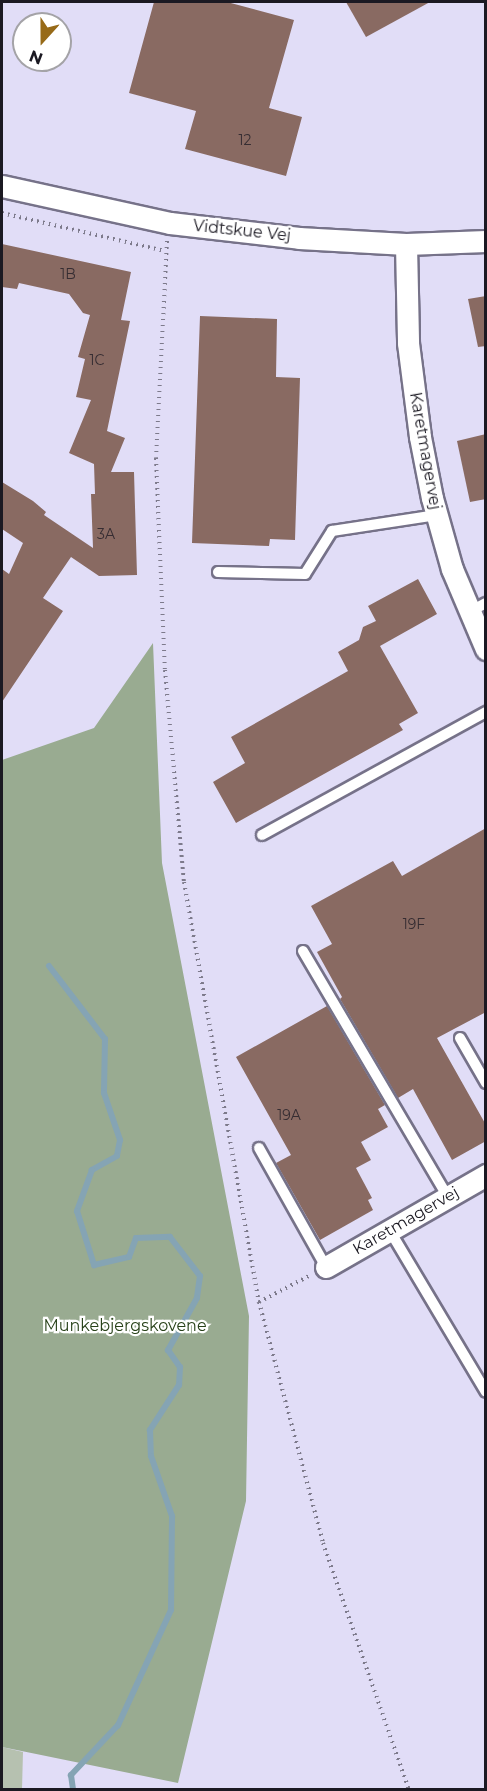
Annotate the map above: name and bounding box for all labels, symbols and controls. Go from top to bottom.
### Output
north arrow [12,12,72,72]
text: N [27,46,46,69]
house number: 12 [238,132,252,148]
street label: Vidtskue Vej [192,216,292,246]
house number: 1B [60,266,76,282]
house number: 1C [90,352,104,368]
street label: Karetmagervej [405,391,445,511]
house number: 3A [97,526,115,542]
house number: 19F [403,916,425,932]
house number: 19A [277,1107,301,1123]
street label: Karetmagervej [350,1183,462,1259]
park label: Munkebjergskovene [43,1316,207,1336]

